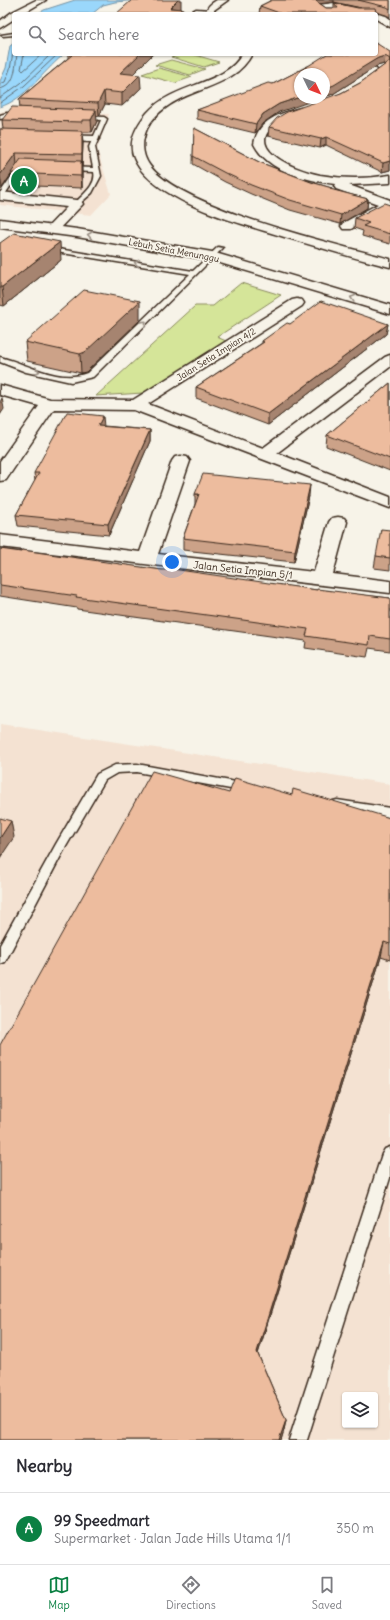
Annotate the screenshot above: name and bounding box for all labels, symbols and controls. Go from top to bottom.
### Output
search box [12,12,378,56]
icon: search [26,23,48,45]
text: Search here [58,25,139,44]
north arrow [294,68,330,104]
pin: A [11,166,37,196]
one-way arrow [87,231,94,240]
street label: Lebuh Setia Menunggu [128,236,220,264]
one-way arrow [134,260,140,268]
one-way arrow [349,294,356,303]
one-way arrow [139,320,147,328]
street label: Jalan Setia Impian 4/2 [174,325,258,383]
one-way arrow [34,367,40,375]
your location [162,552,182,572]
street label: Jalan Setia Impian 5/1 [193,558,293,582]
map controls [342,1392,378,1428]
button: layers [342,1392,378,1428]
text: Nearby [16,1455,72,1477]
text: 99 Speedmart [54,1511,150,1530]
text: A [25,1520,33,1537]
text: 350 m [336,1520,374,1537]
text: Supermarket · Jalan Jade Hills Utama 1/1 [54,1530,291,1547]
tab: Map [48,1574,70,1612]
tab: Directions [166,1574,216,1612]
tab: Saved [312,1574,342,1612]

